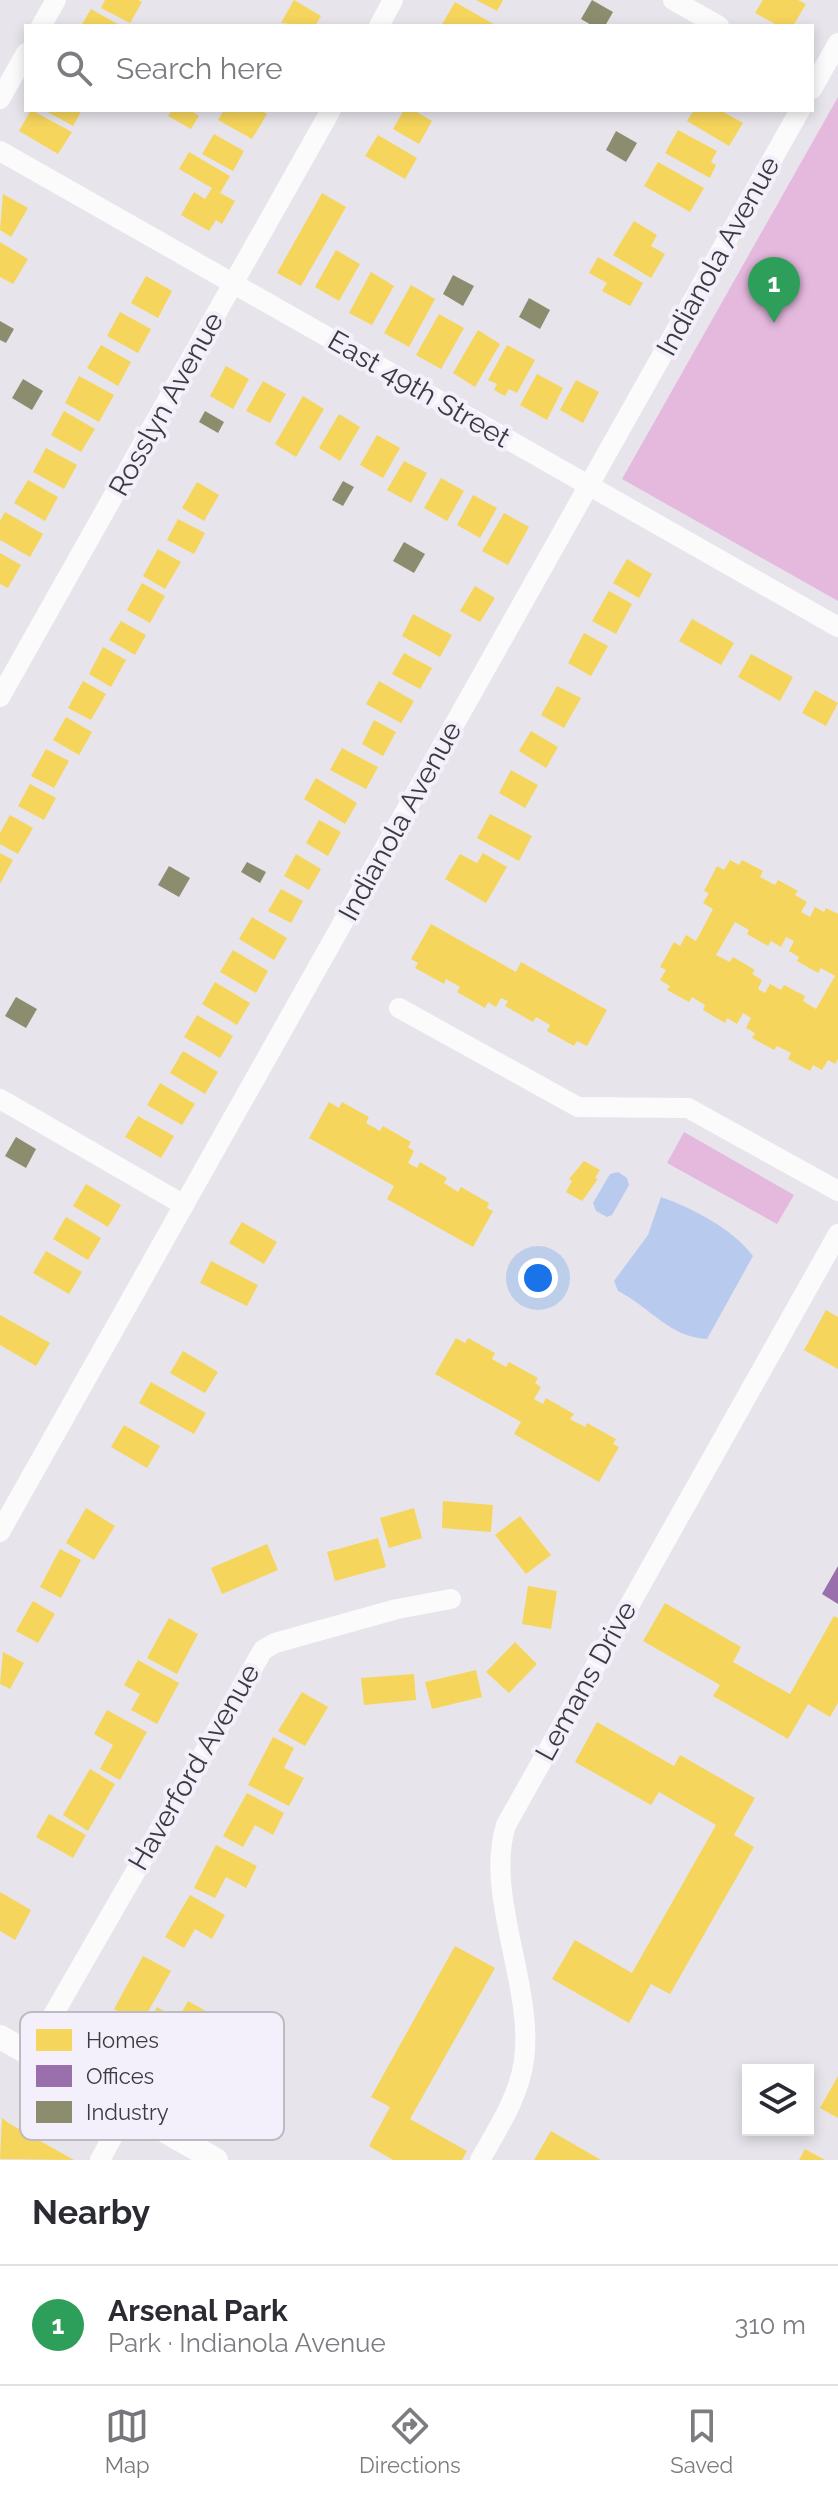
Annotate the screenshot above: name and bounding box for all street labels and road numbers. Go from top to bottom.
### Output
street label: Indianola Avenue [650,151,786,361]
street label: Rosslyn Avenue [102,306,230,502]
street label: East 49th Street [322,324,516,455]
street label: Indianola Avenue [332,716,468,926]
street label: Lemans Drive [529,1595,643,1767]
street label: Haverford Avenue [121,1658,267,1876]

